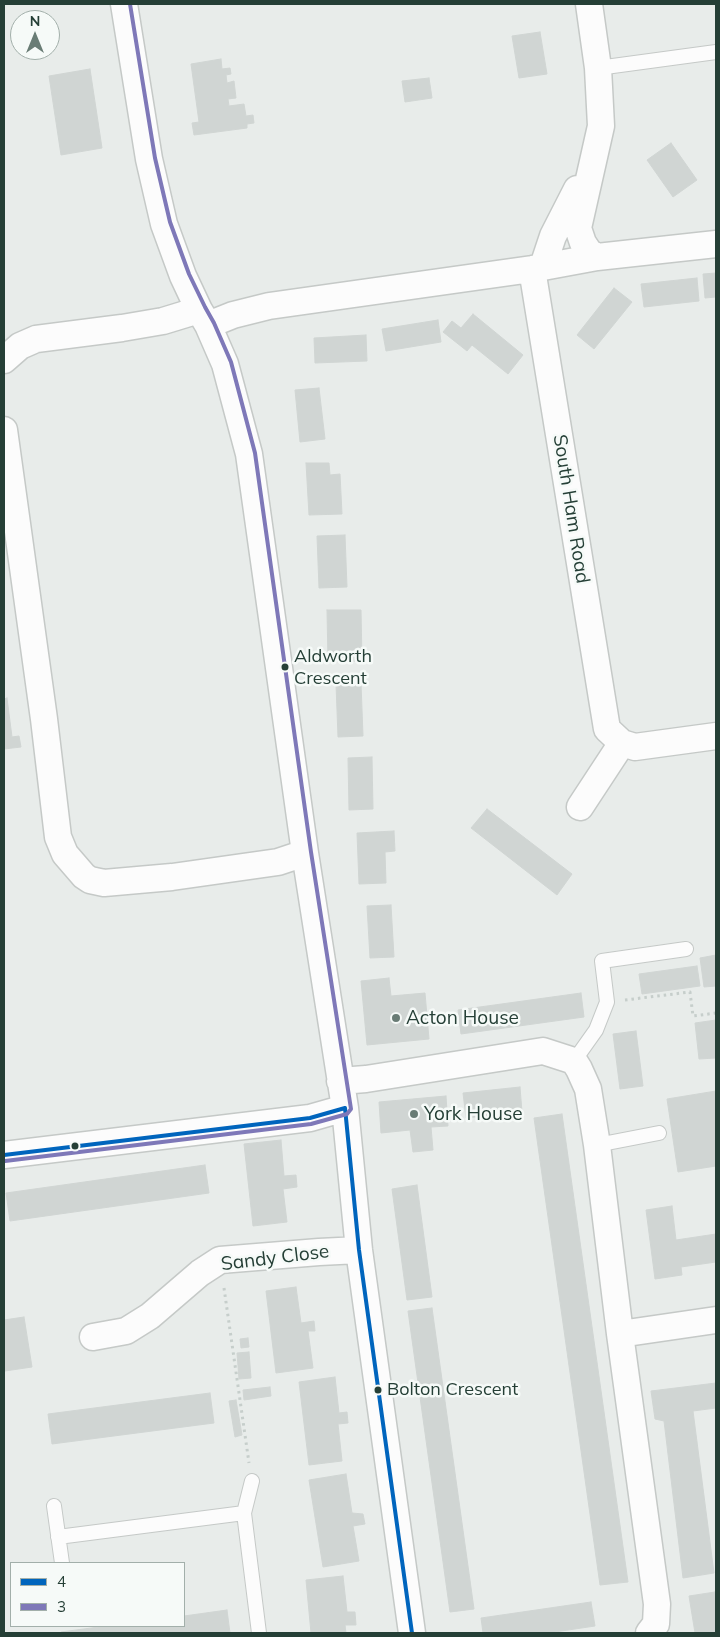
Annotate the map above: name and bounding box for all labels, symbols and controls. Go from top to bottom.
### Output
north arrow [10,10,60,60]
text: N [30,12,40,30]
street label: South Ham Road [548,433,594,585]
place label: Aldworth Crescent [294,646,372,689]
marker: Aldworth Crescent [280,662,290,672]
place label: Acton House [406,1007,519,1029]
marker: Acton House [390,1012,402,1024]
place label: York House [424,1103,523,1125]
marker: York House [408,1108,420,1120]
unlabelled marker [70,1141,80,1151]
street label: Sandy Close [220,1240,330,1276]
place label: Bolton Crescent [387,1379,518,1401]
marker: Bolton Crescent [373,1385,383,1395]
legend [10,1562,185,1627]
text: 4 [57,1572,66,1591]
text: 3 [57,1597,66,1616]

